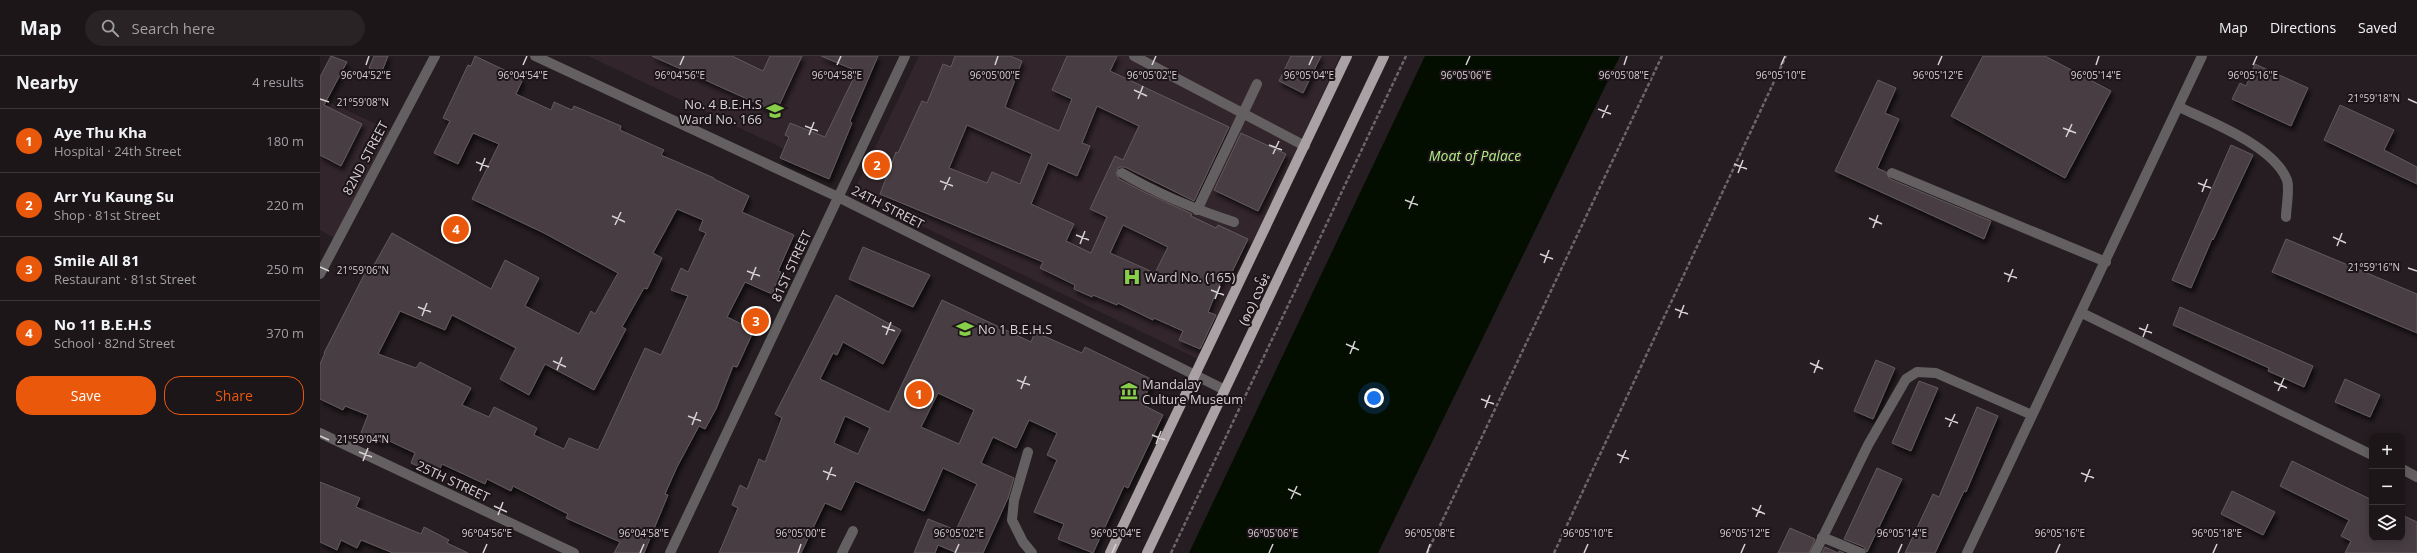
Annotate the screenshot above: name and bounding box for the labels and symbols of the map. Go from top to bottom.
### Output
text: 96°04'52"E [341,68,391,82]
text: 96°04'54"E [498,68,548,82]
text: 96°04'56"E [655,68,705,82]
text: 96°04'58"E [812,68,862,82]
text: 96°05'00"E [970,68,1020,82]
text: 96°05'02"E [1127,68,1177,82]
text: 96°05'04"E [1284,68,1334,82]
text: 96°05'06"E [1441,68,1491,82]
text: 96°05'08"E [1599,68,1649,82]
text: 96°05'10"E [1756,68,1806,82]
text: 96°05'12"E [1913,68,1963,82]
text: 96°05'14"E [2071,68,2121,82]
text: 96°05'16"E [2228,68,2278,82]
text: 21°59'18"N [2348,91,2400,105]
text: 21°59'08"N [337,95,389,109]
place label: No. 4 B.E.H.S Ward No. 166 [679,95,762,128]
school or university icon: No. 4 B.E.H.S Ward No. 166 [765,101,785,121]
street label: 82ND STREET [338,117,392,198]
water label: Moat of Palace [1429,146,1521,165]
pin: 2 [864,150,890,180]
street label: 24TH STREET [849,181,928,233]
pin: 4 [443,214,469,244]
street label: 81ST STREET [767,227,816,304]
text: 21°59'16"N [2348,260,2400,274]
text: 21°59'06"N [337,263,389,277]
hospital icon: Ward No. (165) [1122,267,1142,287]
place label: Ward No. (165) [1145,268,1235,286]
street label: (၈၀) လမ်း [1234,270,1274,328]
pin: 3 [743,306,769,336]
school or university icon: No 1 B.E.H.S [955,319,975,339]
place label: No 1 B.E.H.S [978,320,1052,338]
place label: Mandalay Culture Museum [1142,375,1243,408]
pin: 1 [906,379,932,409]
museum icon: Mandalay Culture Museum [1119,381,1139,401]
your location [1364,388,1384,408]
text: 21°59'04"N [337,432,389,446]
street label: 25TH STREET [413,456,493,506]
text: 96°04'56"E [462,526,512,540]
text: 96°04'58"E [619,526,669,540]
text: 96°05'00"E [776,526,826,540]
text: 96°05'02"E [934,526,984,540]
text: 96°05'04"E [1091,526,1141,540]
text: 96°05'06"E [1248,526,1298,540]
text: 96°05'08"E [1405,526,1455,540]
text: 96°05'10"E [1563,526,1613,540]
text: 96°05'12"E [1720,526,1770,540]
text: 96°05'14"E [1877,526,1927,540]
text: 96°05'16"E [2035,526,2085,540]
text: 96°05'18"E [2192,526,2242,540]

